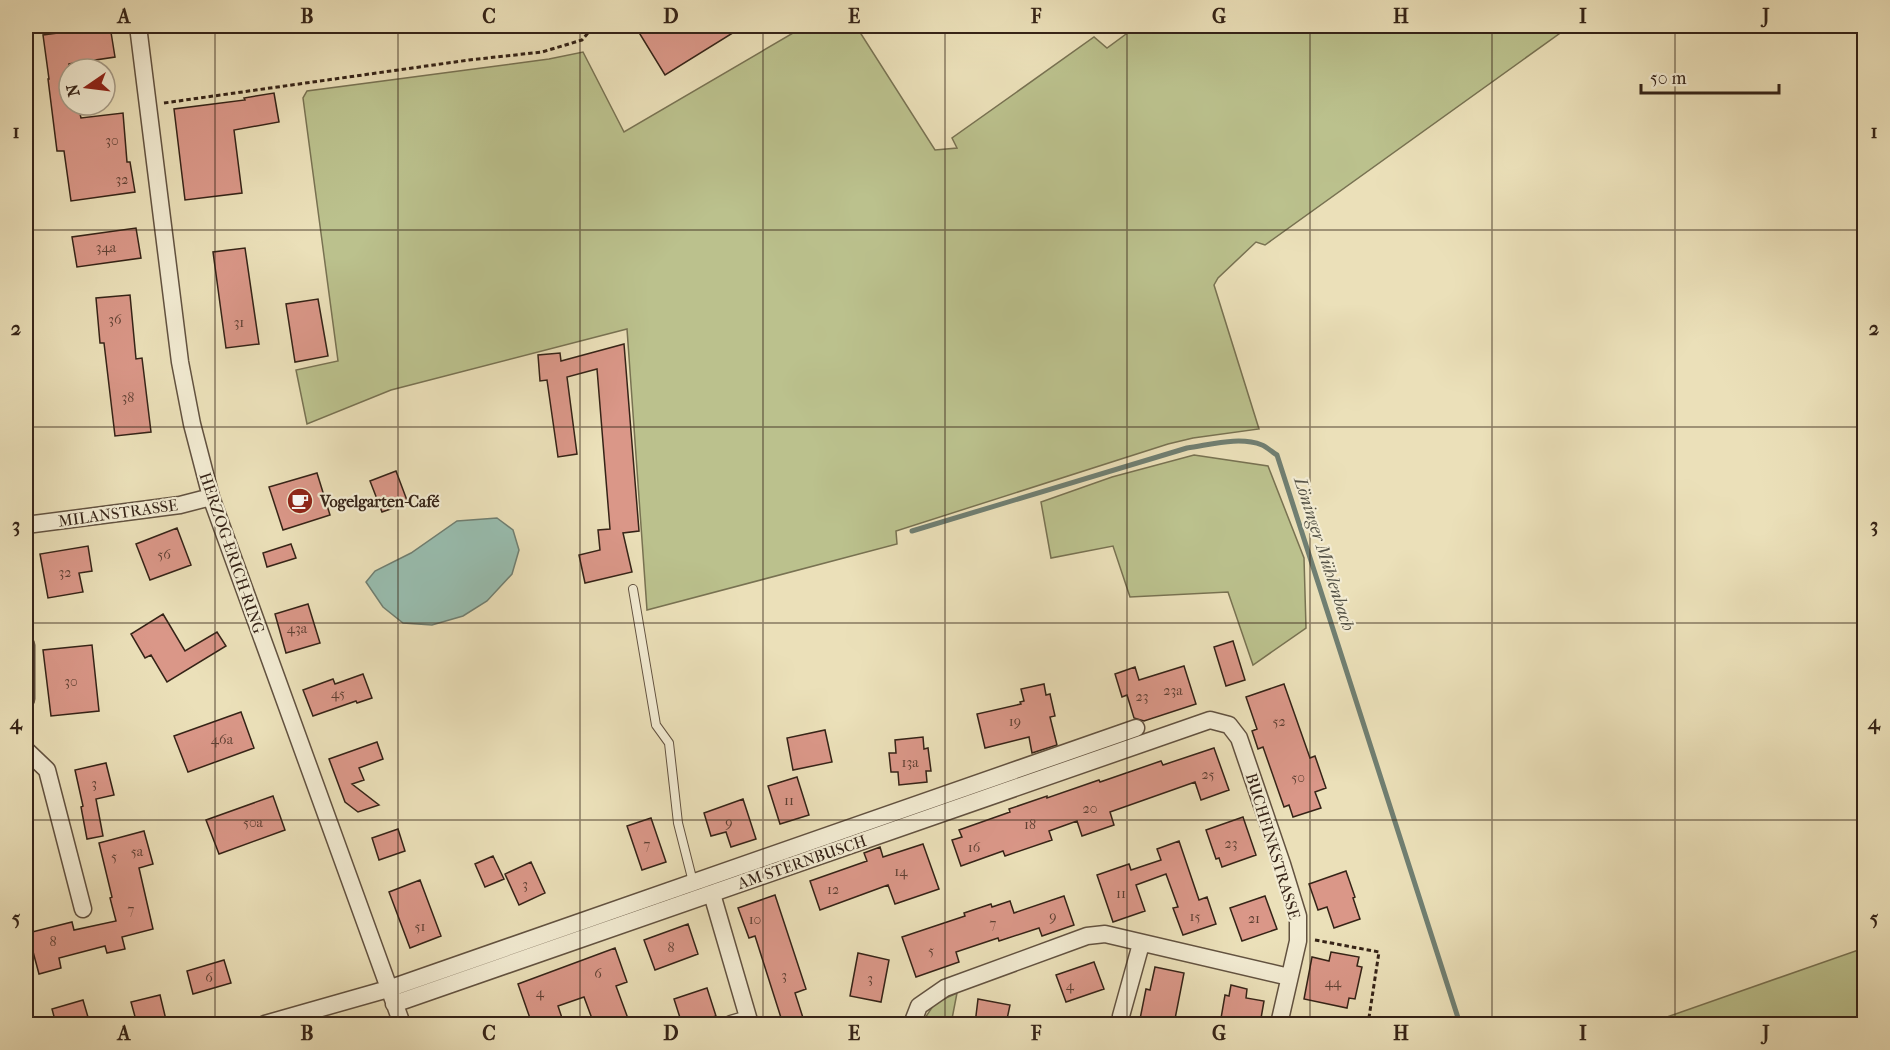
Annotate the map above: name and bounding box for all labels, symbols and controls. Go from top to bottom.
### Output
text: A [116,5,132,28]
text: B [300,5,314,28]
text: C [482,5,496,28]
text: D [663,5,679,28]
text: E [848,5,860,28]
text: F [1030,5,1042,28]
text: G [1212,5,1226,28]
text: H [1393,5,1409,28]
text: I [1579,5,1587,28]
text: J [1760,5,1770,28]
north arrow [57,57,117,117]
scale bar [1641,57,1779,95]
text: 50 m [1650,68,1687,89]
text: N [62,81,84,99]
text: 1 [12,120,20,143]
text: 1 [1870,120,1878,143]
house number: 30 [105,132,119,149]
house number: 32 [116,171,128,188]
house number: 34a [96,239,117,256]
house number: 36 [108,311,122,328]
house number: 31 [234,314,244,331]
text: 2 [11,317,21,340]
text: 2 [1869,317,1879,340]
house number: 38 [122,389,134,406]
street label: HERZOG-ERICH-RING [195,470,269,636]
water label: Löninger Mühlenbach [1289,473,1359,634]
cafe icon: Vogelgarten-Café [285,486,315,516]
place label: Vogelgarten-Café [319,492,439,512]
street label: MILANSTRASSE [57,495,179,531]
text: 3 [12,514,20,537]
text: 3 [1870,514,1878,537]
house number: 56 [157,546,171,563]
house number: 32 [59,564,71,581]
house number: 43a [287,620,308,637]
house number: 30 [64,673,78,690]
house number: 23a [1163,682,1183,699]
house number: 45 [331,685,345,702]
house number: 23 [1136,688,1148,705]
text: 4 [9,711,23,735]
text: 4 [1867,711,1881,735]
house number: 19 [1009,713,1021,730]
house number: 52 [1272,713,1286,730]
house number: 46a [211,731,234,748]
house number: 13a [901,754,919,771]
house number: 25 [1201,766,1215,783]
house number: 50 [1291,769,1305,786]
street label: BUCHFINKSTRASSE [1242,771,1304,922]
house number: 3 [91,775,97,792]
house number: 11 [784,792,794,809]
house number: 20 [1083,800,1097,817]
house number: 50a [243,814,264,831]
house number: 9 [725,814,733,831]
house number: 18 [1024,816,1036,833]
street label: AM STERNBUSCH [734,831,869,893]
house number: 23 [1225,835,1237,852]
house number: 7 [644,836,651,853]
house number: 16 [968,839,981,856]
house number: 5a [131,843,144,860]
house number: 5 [111,848,117,865]
house number: 14 [894,863,908,880]
house number: 3 [522,876,528,893]
house number: 12 [827,881,839,898]
house number: 11 [1116,885,1126,902]
house number: 7 [128,901,135,918]
text: 5 [12,907,21,930]
text: 5 [1870,907,1879,930]
house number: 9 [1049,908,1057,925]
house number: 15 [1190,908,1201,925]
house number: 21 [1248,910,1260,927]
house number: 10 [749,911,761,928]
house number: 7 [990,915,997,932]
house number: 51 [414,918,426,935]
house number: 8 [49,933,57,950]
house number: 8 [667,939,675,956]
house number: 5 [928,942,934,959]
house number: 6 [594,965,602,982]
house number: 3 [781,967,787,984]
house number: 6 [205,969,213,986]
house number: 3 [867,970,873,987]
house number: 44 [1325,974,1342,991]
house number: 4 [1066,977,1075,994]
house number: 4 [536,984,545,1001]
text: A [116,1022,132,1045]
text: B [300,1022,314,1045]
text: C [482,1022,496,1045]
text: D [663,1022,679,1045]
text: E [848,1022,860,1045]
text: F [1030,1022,1042,1045]
text: G [1212,1022,1226,1045]
text: H [1393,1022,1409,1045]
text: I [1579,1022,1587,1045]
text: J [1760,1022,1770,1045]

